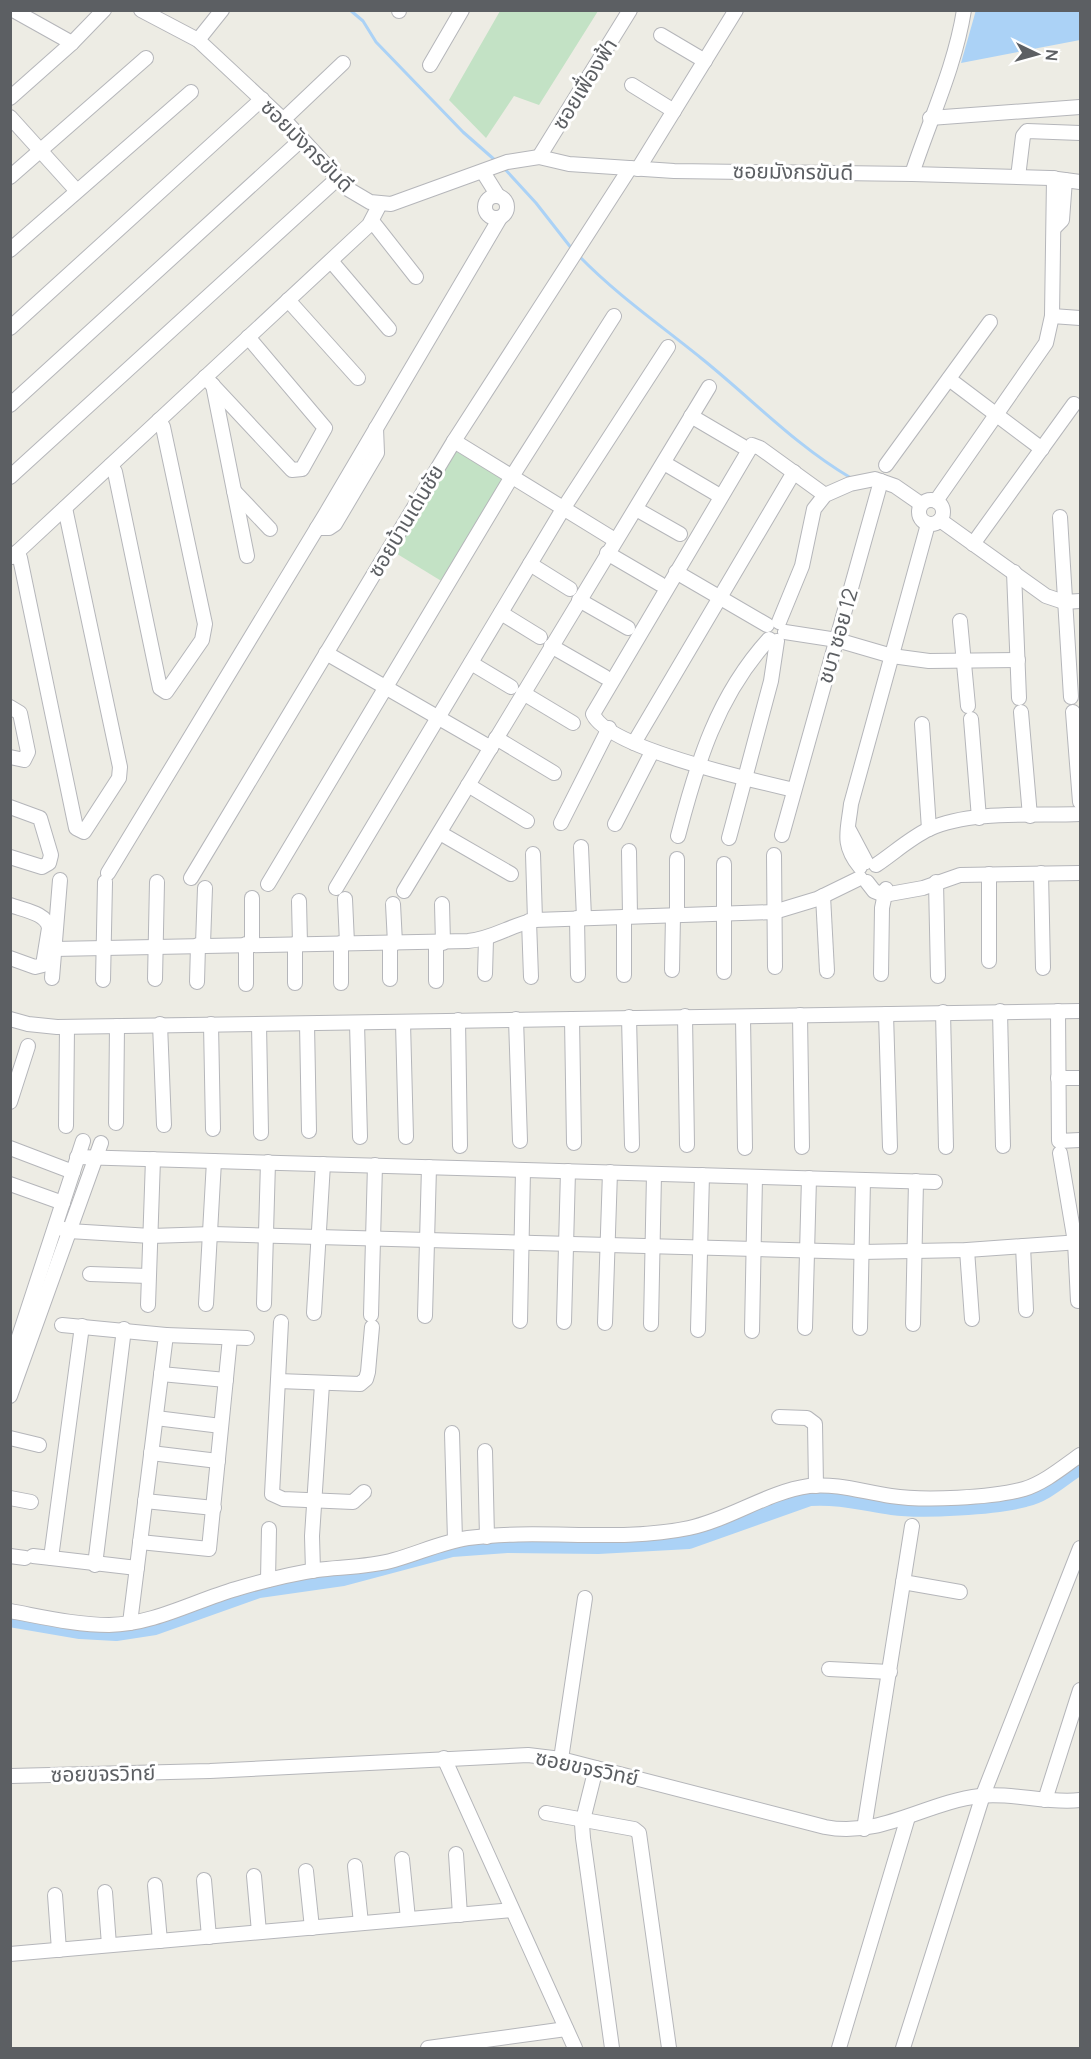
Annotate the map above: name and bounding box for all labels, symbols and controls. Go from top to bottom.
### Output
north arrow [1007,24,1067,84]
street label: ซอยเฟื่องฟ้า [545,33,623,134]
text: N [1040,49,1063,62]
street label: ซอยมังกรขันดี [255,93,360,198]
street label: ซอยมังกรขันดี [733,156,854,186]
street label: ซอยบ้านเด่นชัย [361,459,450,582]
street label: ชบา ซอย 12 [810,585,864,686]
street label: ซอยขจรวิทย์ [533,1742,641,1792]
street label: ซอยขจรวิทย์ [50,1758,156,1788]

